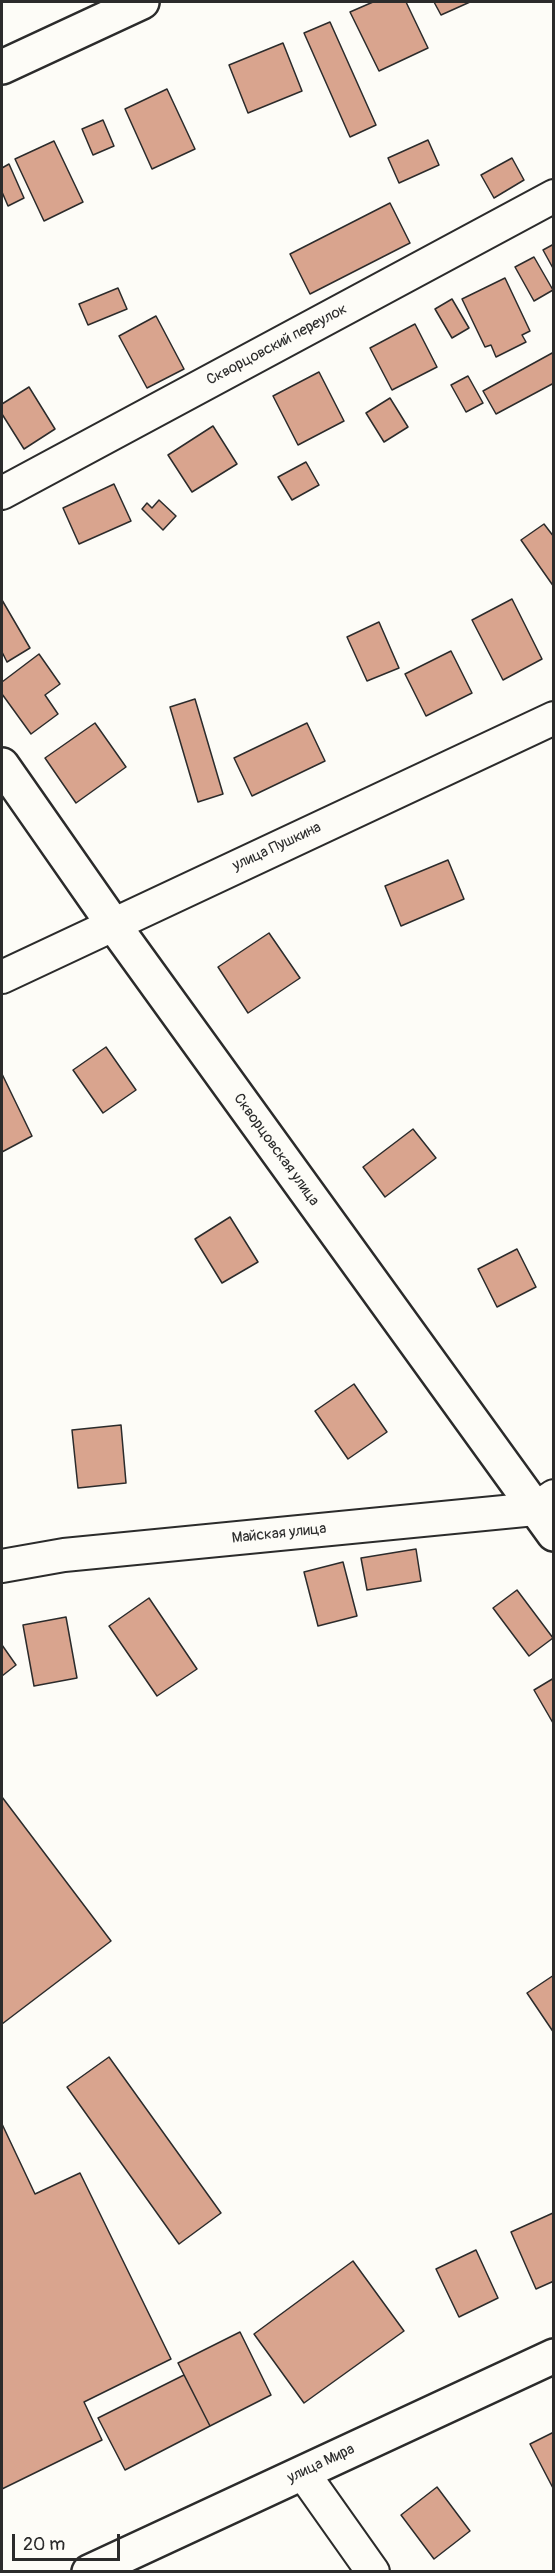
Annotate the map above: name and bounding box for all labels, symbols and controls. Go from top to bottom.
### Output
street label: Скворцовский переулок [204,300,350,390]
street label: улица Пушкина [230,819,324,875]
street label: Скворцовская улица [229,1090,323,1210]
street label: Майская улица [231,1520,327,1548]
street label: улица Мира [285,2441,357,2487]
scale bar [15,2522,123,2560]
text: 20 m [23,2533,65,2556]

